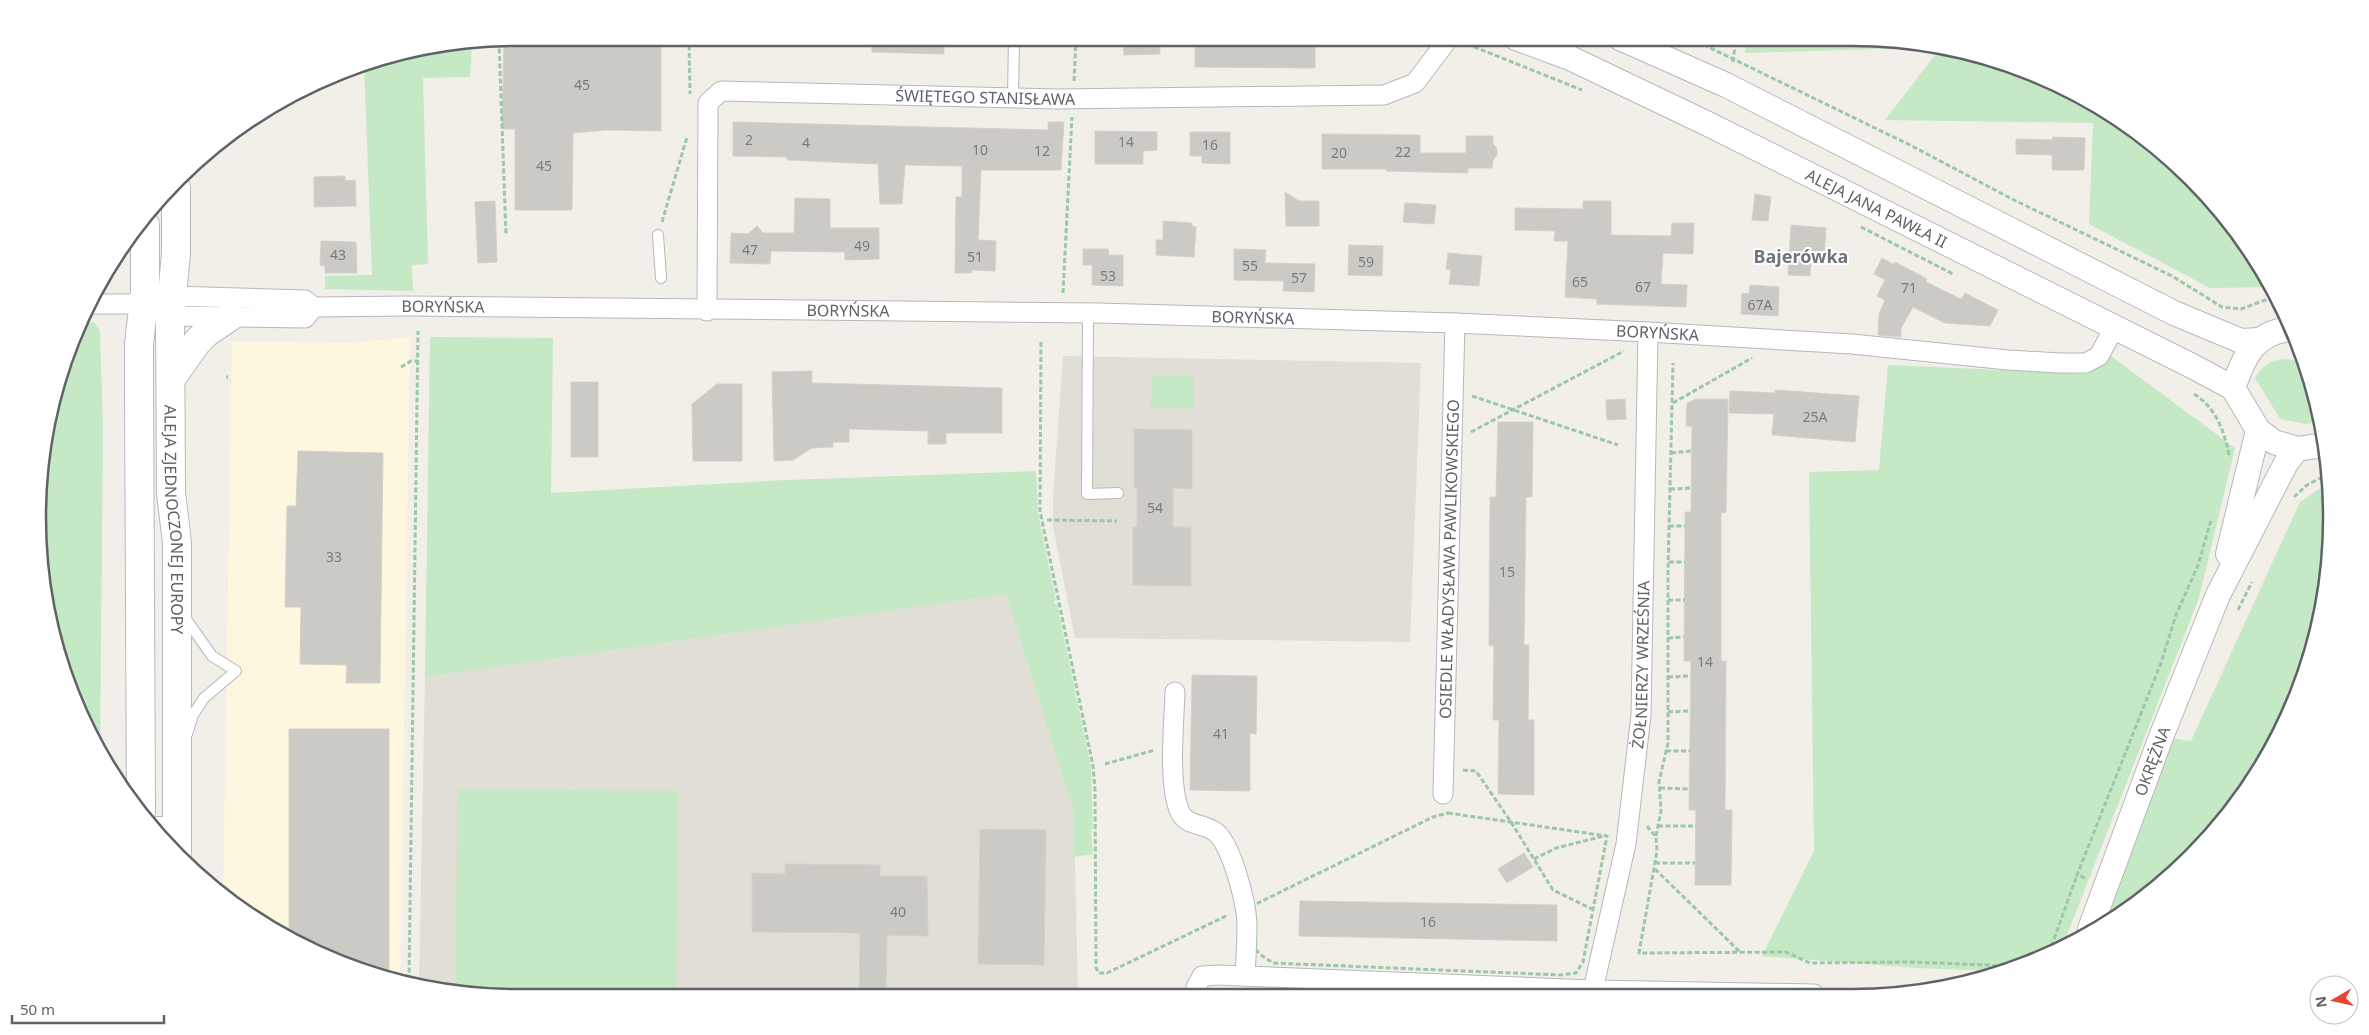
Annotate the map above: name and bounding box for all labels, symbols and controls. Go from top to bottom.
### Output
house number: 45 [574,75,590,94]
street label: ŚWIĘTEGO STANISŁAWA [895,84,1076,110]
house number: 2 [745,130,753,149]
house number: 14 [1118,132,1134,151]
house number: 4 [802,133,810,152]
house number: 16 [1202,135,1218,154]
house number: 10 [972,140,988,159]
house number: 12 [1034,141,1050,160]
house number: 22 [1395,142,1411,161]
house number: 20 [1331,143,1347,162]
house number: 45 [536,156,552,175]
street label: ALEJA JANA PAWŁA II [1802,164,1951,253]
house number: 49 [854,236,870,255]
house number: 47 [742,240,758,259]
district label: Bajerówka [1754,244,1848,268]
house number: 43 [330,245,346,264]
house number: 51 [967,247,983,266]
house number: 59 [1358,252,1374,271]
house number: 55 [1242,256,1258,275]
house number: 53 [1100,266,1116,285]
house number: 57 [1291,268,1307,287]
house number: 65 [1572,272,1588,291]
house number: 67 [1635,277,1651,296]
house number: 71 [1901,278,1917,297]
street label: BORYŃSKA [401,295,485,318]
house number: 67A [1748,295,1773,314]
street label: BORYŃSKA [806,299,890,322]
street label: BORYŃSKA [1211,305,1295,330]
street label: BORYŃSKA [1616,320,1700,346]
street label: OSIEDLE WŁADYSŁAWA PAWLIKOWSKIEGO [1434,399,1464,719]
street label: ALEJA ZJEDNOCZONEJ EUROPY [160,405,188,635]
house number: 25A [1803,407,1828,426]
house number: 54 [1147,498,1163,517]
house number: 33 [326,547,342,566]
house number: 15 [1499,562,1515,581]
street label: ŻOŁNIERZY WRZEŚNIA [1626,580,1654,750]
house number: 14 [1697,652,1713,671]
street label: OKRĘŻNA [2129,722,2175,799]
house number: 41 [1213,724,1229,743]
house number: 40 [890,902,906,921]
house number: 16 [1420,912,1436,931]
north arrow [2309,975,2359,1025]
scale bar [12,992,165,1024]
text: N [2310,995,2331,1009]
text: 50 m [20,999,55,1019]

